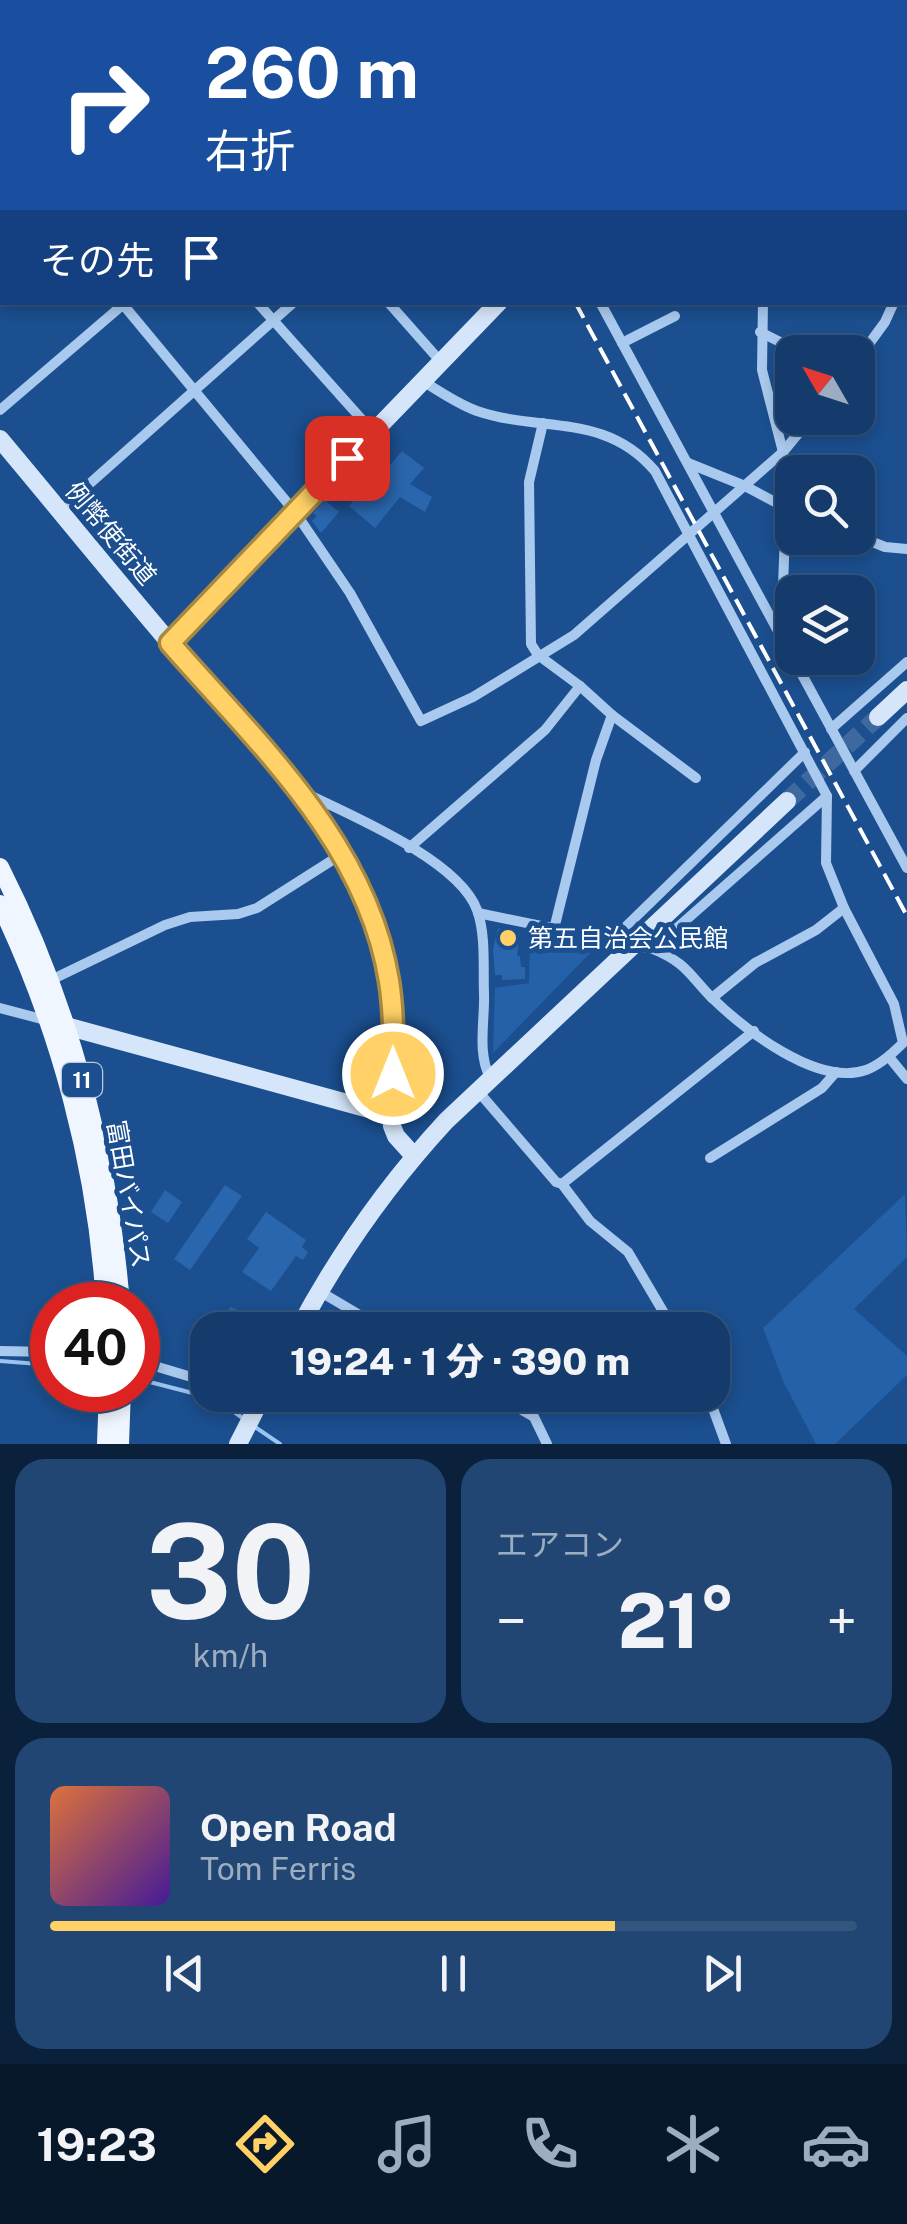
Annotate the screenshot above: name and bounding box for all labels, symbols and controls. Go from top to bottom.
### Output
text: 260 m [205,31,419,114]
icon: right [40,40,170,170]
text: 右折 [205,124,295,177]
icon: arrive [174,230,229,285]
text: その先 [40,238,154,283]
north arrow [775,335,875,435]
map controls [775,335,875,675]
pin [305,416,390,501]
icon: arrive [320,431,375,486]
button: search [775,455,875,555]
street label: 例幣使街道 [59,475,163,591]
button: layers [775,575,875,675]
place label: 第五自治会公民館 [528,923,728,953]
marker: 第五自治会公民館 [497,927,519,949]
position arrow [341,1022,445,1126]
road number: 11 [62,1063,102,1097]
street label: 富田バイパス [101,1118,157,1270]
speed limit sign: 40 [30,1282,160,1412]
text: 19:24 · 1 分 · 390 m [290,1339,630,1384]
text: 30 [146,1496,315,1648]
text: エアコン [496,1526,624,1563]
text: 21° [618,1577,735,1665]
text: − [496,1589,527,1653]
text: + [827,1589,857,1653]
text: km/h [193,1637,268,1674]
text: Open Road [200,1805,397,1850]
text: Tom Ferris [200,1850,356,1887]
icon: previous [157,1946,212,2001]
icon: pause [426,1946,481,2001]
icon: next [695,1946,750,2001]
icon: directions [230,2109,300,2179]
icon: music [372,2109,442,2179]
icon: phone [515,2109,585,2179]
icon: climate [658,2109,728,2179]
icon: car [801,2109,871,2179]
text: 19:23 [36,2118,157,2171]

